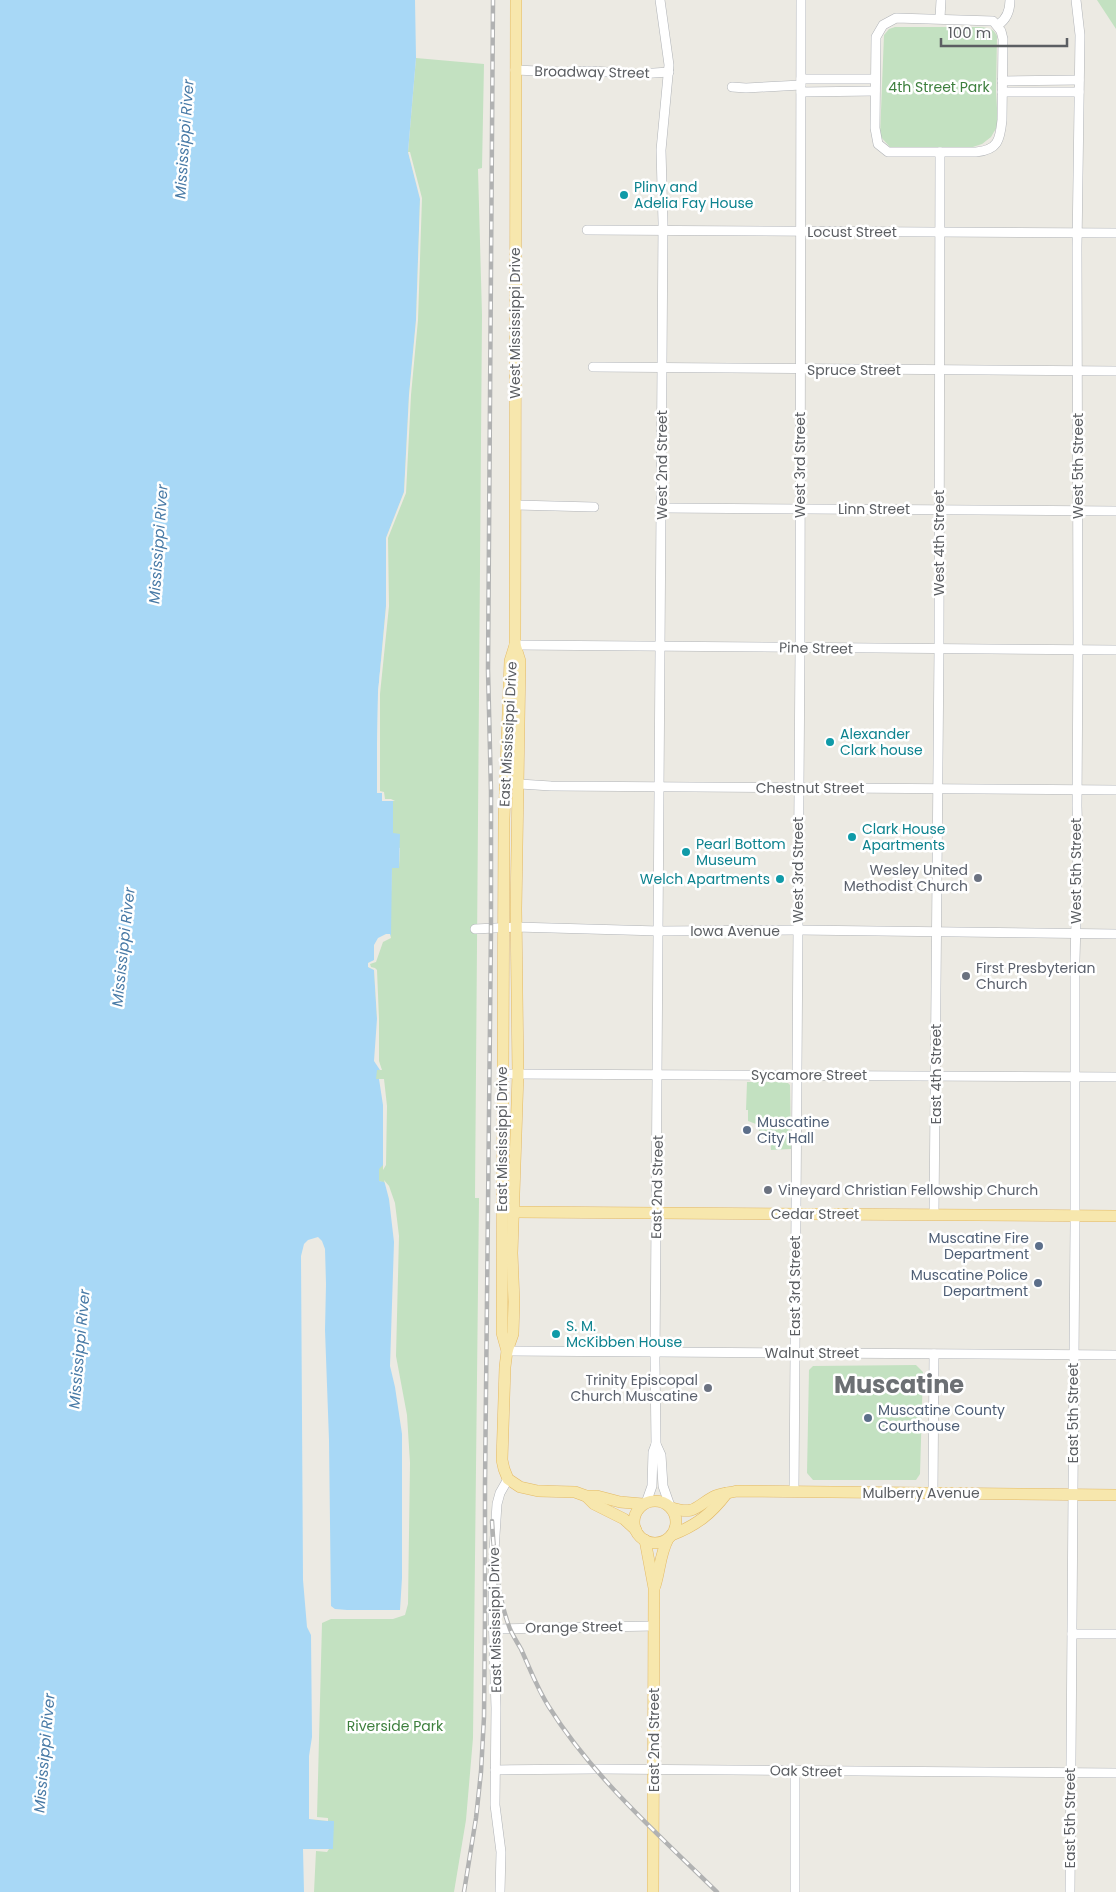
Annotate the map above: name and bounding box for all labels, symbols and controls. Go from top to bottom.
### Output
scale bar [941,15,1067,47]
text: 100 m [948,22,991,43]
street label: Broadway Street [534,61,650,83]
park label: 4th Street Park [888,77,990,97]
water label: Mississippi River [169,78,199,200]
place label: Pliny and Adelia Fay House [634,177,754,213]
marker: Pliny and Adelia Fay House [618,189,630,201]
street label: Locust Street [807,222,897,242]
street label: West Mississippi Drive [505,247,525,399]
street label: Spruce Street [807,360,901,380]
street label: West 2nd Street [652,410,672,520]
street label: West 3rd Street [790,412,810,518]
street label: West 5th Street [1068,413,1088,519]
water label: Mississippi River [143,483,173,605]
street label: West 4th Street [929,490,949,596]
street label: Linn Street [838,499,910,519]
street label: Pine Street [779,637,853,659]
street label: East Mississippi Drive [494,660,522,807]
place label: Alexander Clark house [840,724,923,760]
marker: Alexander Clark house [824,736,836,748]
street label: Chestnut Street [756,778,864,798]
street label: West 3rd Street [788,817,808,923]
street label: West 5th Street [1066,818,1086,924]
place label: Clark House Apartments [862,819,946,855]
marker: Clark House Apartments [846,831,858,843]
place label: Pearl Bottom Museum [696,834,786,870]
marker: Pearl Bottom Museum [680,846,692,858]
place label: Wesley United Methodist Church [844,860,968,896]
place label: Welch Apartments [640,869,770,889]
marker: Wesley United Methodist Church [972,872,984,884]
marker: Welch Apartments [774,873,786,885]
water label: Mississippi River [106,886,140,1008]
street label: Iowa Avenue [690,921,780,941]
place label: First Presbyterian Church [976,958,1095,994]
marker: First Presbyterian Church [960,970,972,982]
street label: East 4th Street [926,1024,946,1124]
street label: Sycamore Street [751,1065,867,1085]
street label: East Mississippi Drive [492,1066,512,1212]
place label: Muscatine City Hall [757,1112,830,1148]
marker: Muscatine City Hall [741,1124,753,1136]
street label: East 2nd Street [646,1135,668,1239]
place label: Vineyard Christian Fellowship Church [778,1180,1038,1200]
marker: Vineyard Christian Fellowship Church [762,1184,774,1196]
street label: Cedar Street [771,1204,859,1224]
place label: Muscatine Fire Department [928,1228,1029,1264]
street label: East 3rd Street [785,1236,805,1336]
marker: Muscatine Fire Department [1033,1240,1045,1252]
place label: Muscatine Police Department [911,1265,1028,1301]
marker: Muscatine Police Department [1032,1277,1044,1289]
water label: Mississippi River [63,1288,95,1410]
place label: S. M. McKibben House [566,1316,683,1352]
marker: S. M. McKibben House [550,1328,562,1340]
street label: Walnut Street [765,1343,859,1363]
street label: East 5th Street [1063,1363,1083,1463]
district label: Muscatine [834,1368,964,1401]
place label: Trinity Episcopal Church Muscatine [570,1370,698,1406]
marker: Trinity Episcopal Church Muscatine [702,1382,714,1394]
place label: Muscatine County Courthouse [878,1400,1005,1436]
marker: Muscatine County Courthouse [862,1412,874,1424]
street label: Mulberry Avenue [862,1483,980,1503]
street label: East Mississippi Drive [484,1547,506,1693]
street label: Orange Street [525,1616,623,1638]
street label: East 2nd Street [644,1688,664,1792]
water label: Mississippi River [28,1692,60,1814]
park label: Riverside Park [347,1716,444,1736]
street label: Oak Street [770,1760,842,1782]
street label: East 5th Street [1060,1768,1080,1868]

